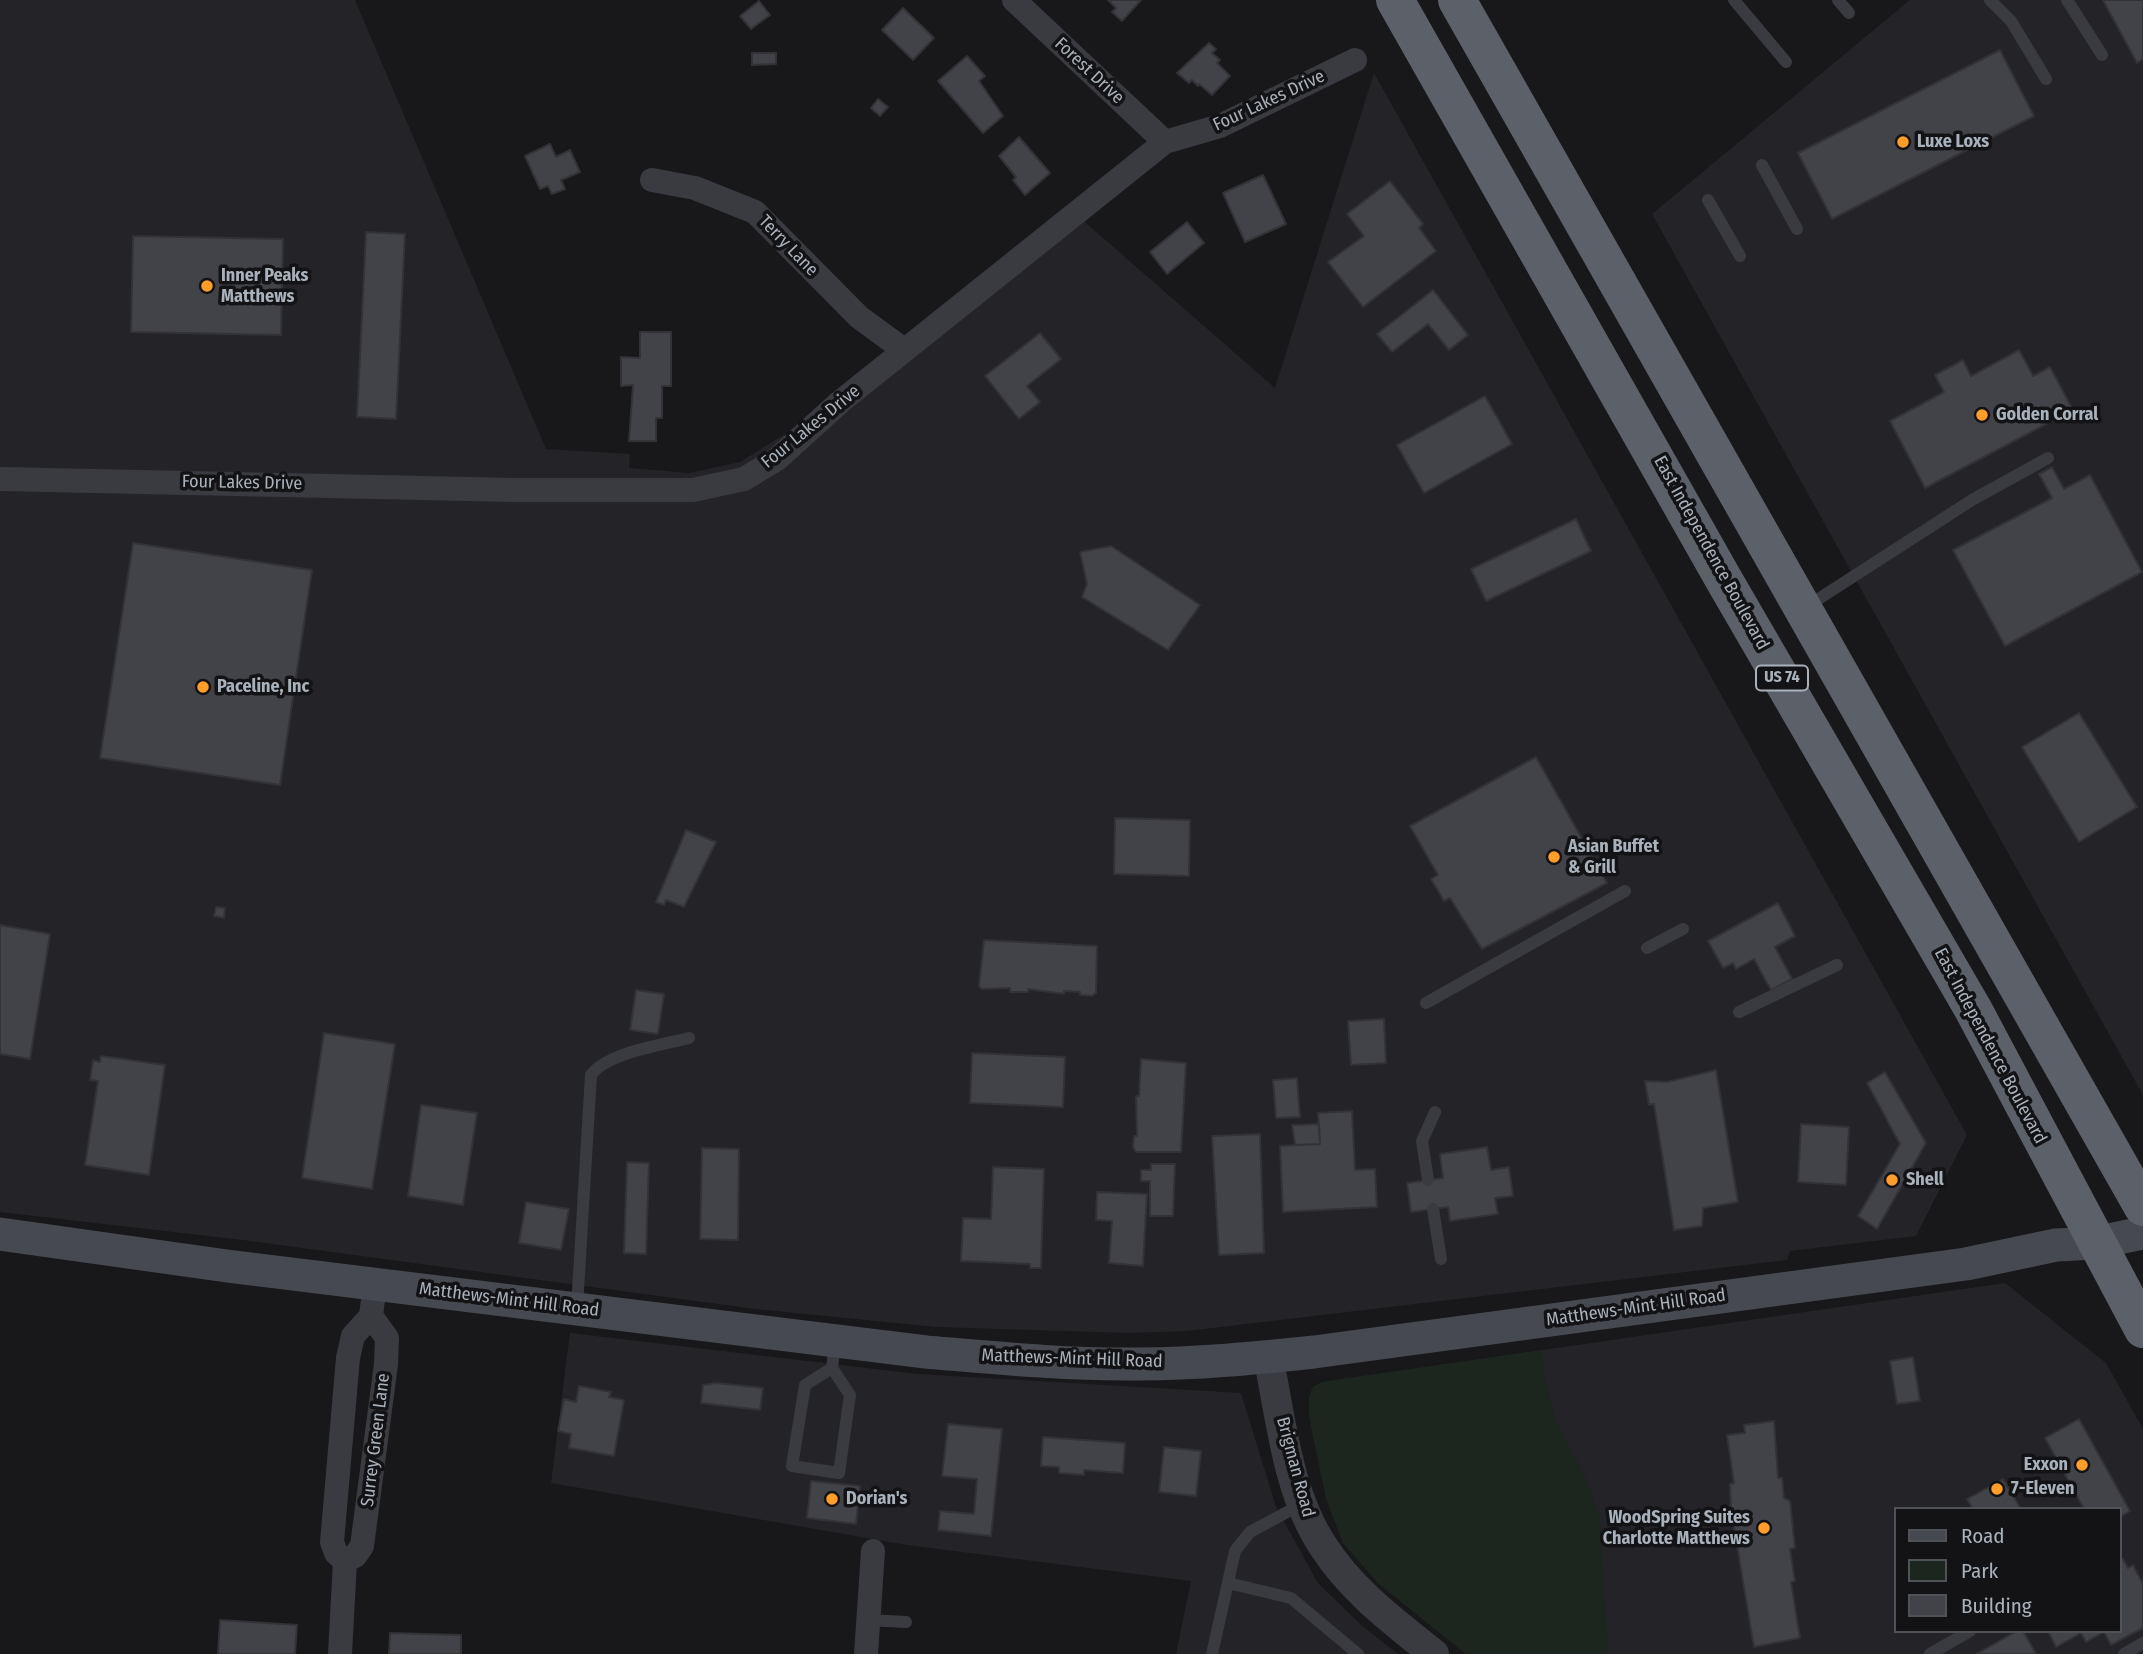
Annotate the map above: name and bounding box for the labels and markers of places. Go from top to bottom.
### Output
place label: Luxe Loxs [1917,131,1989,153]
marker: Luxe Loxs [1895,134,1911,150]
place label: Inner Peaks Matthews [221,265,308,308]
marker: Inner Peaks Matthews [199,278,215,294]
place label: Golden Corral [1996,404,2098,426]
marker: Golden Corral [1974,407,1990,423]
place label: Paceline, Inc [217,676,309,698]
marker: Paceline, Inc [195,679,211,695]
place label: Asian Buffet & Grill [1568,836,1659,878]
marker: Asian Buffet & Grill [1546,849,1562,865]
place label: Shell [1906,1169,1944,1191]
marker: Shell [1884,1172,1900,1188]
place label: Exxon [2024,1454,2068,1476]
marker: Exxon [2074,1457,2090,1473]
place label: 7-Eleven [2011,1478,2074,1500]
marker: 7-Eleven [1989,1481,2005,1497]
place label: Dorian's [846,1488,908,1510]
marker: Dorian's [824,1491,840,1507]
place label: WoodSpring Suites Charlotte Matthews [1603,1507,1750,1550]
marker: WoodSpring Suites Charlotte Matthews [1756,1520,1772,1536]

